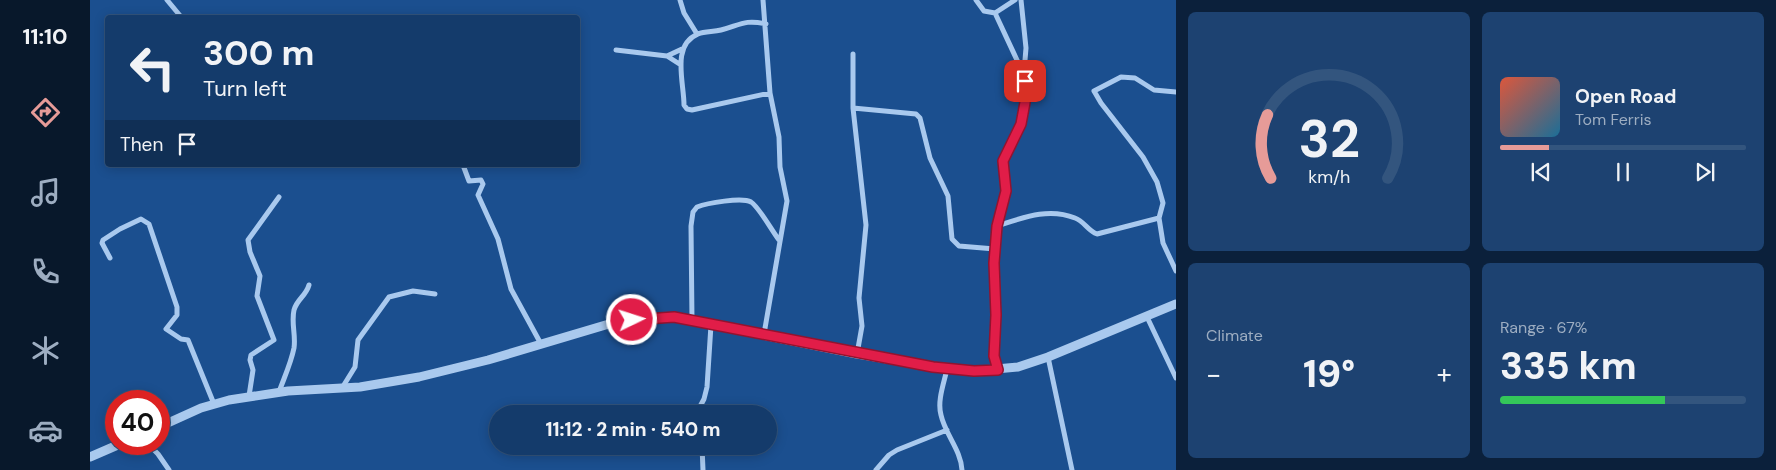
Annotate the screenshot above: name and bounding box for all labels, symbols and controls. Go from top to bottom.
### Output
text: 11:10 [22,22,68,51]
text: 300 m [203,30,315,76]
icon: left [120,35,185,100]
pin [1004,60,1046,102]
icon: arrive [1011,67,1039,95]
text: Turn left [203,74,287,103]
text: Open Road [1575,84,1677,109]
icon: directions [28,95,63,130]
text: 32 [1298,105,1360,173]
text: Tom Ferris [1575,109,1652,130]
icon: arrive [173,130,201,158]
text: Then [120,132,163,157]
icon: previous [1527,158,1555,186]
icon: pause [1609,158,1637,186]
icon: next [1691,158,1719,186]
text: km/h [1308,165,1350,189]
icon: music [28,175,63,210]
icon: phone [28,254,63,289]
position arrow [605,293,657,345]
text: Range · 67% [1500,317,1587,338]
text: Climate [1206,325,1263,346]
icon: climate [28,333,63,368]
text: 335 km [1500,341,1637,391]
text: 19° [1303,349,1355,399]
text: − [1206,356,1221,393]
text: + [1437,356,1452,393]
speed limit sign: 40 [105,390,170,455]
icon: car [28,413,63,448]
text: 11:12 · 2 min · 540 m [546,417,720,442]

